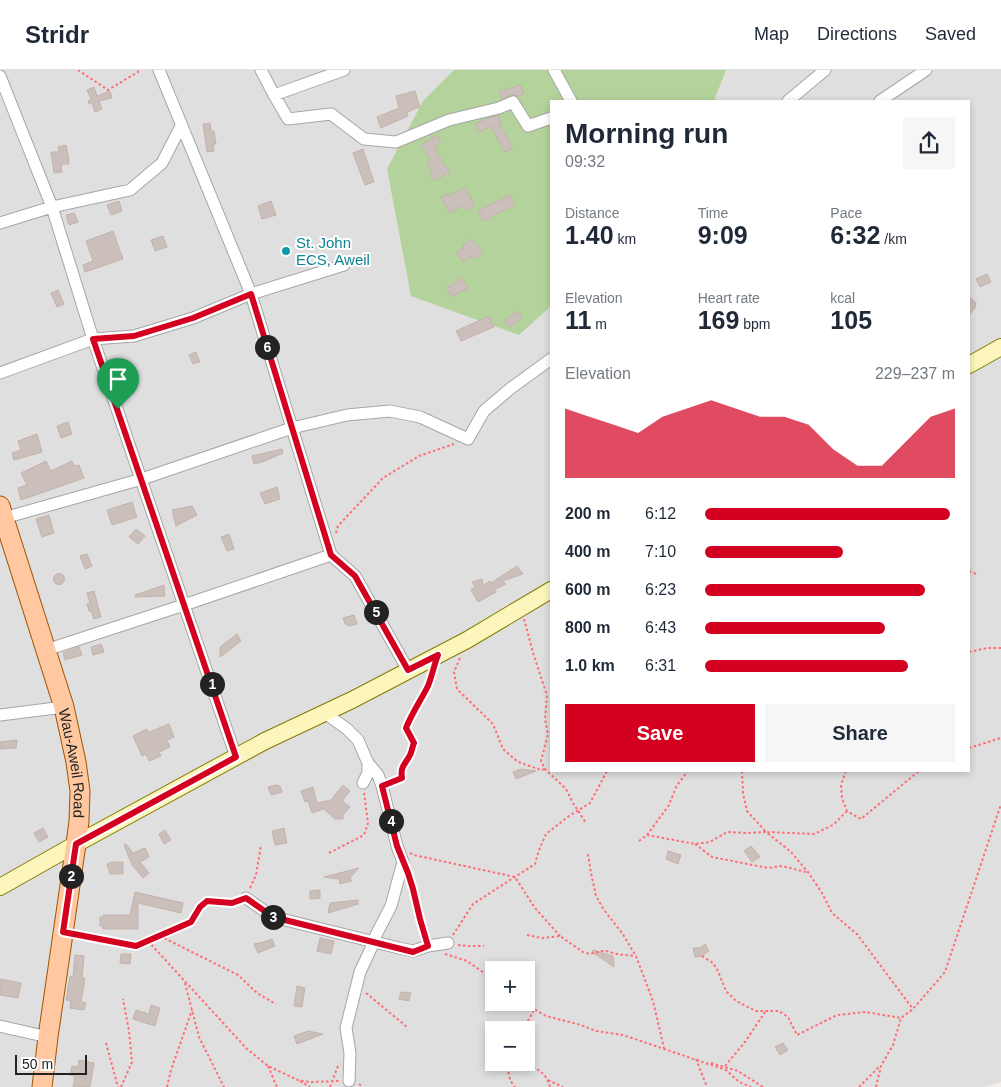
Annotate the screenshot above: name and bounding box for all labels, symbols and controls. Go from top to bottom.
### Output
text: Stridr [25,21,89,48]
text: Map [754,24,789,44]
text: Directions [817,24,897,44]
text: Saved [925,24,976,44]
button: share [903,117,955,169]
text: Morning run [565,118,728,149]
text: 09:32 [565,153,605,170]
text: Distance [565,205,619,221]
text: Time [698,205,728,221]
text: Pace [830,205,862,221]
text: 1.40 [565,221,614,249]
text: 9:09 [698,221,748,249]
text: 6:32 [830,221,880,249]
text: km [614,231,636,247]
text: /km [880,231,907,247]
place label: St. John ECS, Aweil [296,234,370,268]
marker: St. John ECS, Aweil [280,245,292,257]
text: Elevation [565,290,623,306]
text: Heart rate [698,290,760,306]
text: kcal [830,290,855,306]
text: 11 [565,306,591,334]
text: 169 [698,306,739,334]
text: 105 [830,306,872,334]
text: m [591,316,607,332]
text: bpm [739,316,771,332]
pin: 6 [254,334,280,360]
text: 6 [264,339,271,355]
pin [97,358,139,409]
icon: arrive [104,365,132,393]
text: Elevation [565,365,631,382]
text: 229–237 m [875,365,955,382]
text: 200 m [565,505,610,522]
text: 6:12 [645,505,676,522]
text: 400 m [565,543,610,560]
text: 7:10 [645,543,676,560]
text: 600 m [565,581,610,598]
text: 6:23 [645,581,676,598]
pin: 5 [364,600,388,624]
text: 5 [373,604,380,620]
text: 800 m [565,619,610,636]
text: 6:43 [645,619,676,636]
text: 1.0 km [565,657,615,674]
text: 6:31 [645,657,676,674]
pin: 1 [200,672,224,696]
text: 1 [209,676,216,692]
button: Save [565,704,755,762]
button: Share [765,704,955,762]
street label: Wau-Aweil Road [56,707,89,818]
pin: 4 [378,808,404,834]
text: 4 [388,813,395,829]
pin: 2 [58,864,84,888]
text: 2 [68,868,75,884]
pin: 3 [260,904,286,930]
text: 3 [270,909,277,925]
map controls [485,961,535,1071]
button: + [485,961,535,1011]
button: − [485,1021,535,1071]
scale bar [15,1052,88,1075]
text: 50 m [22,1056,53,1072]

